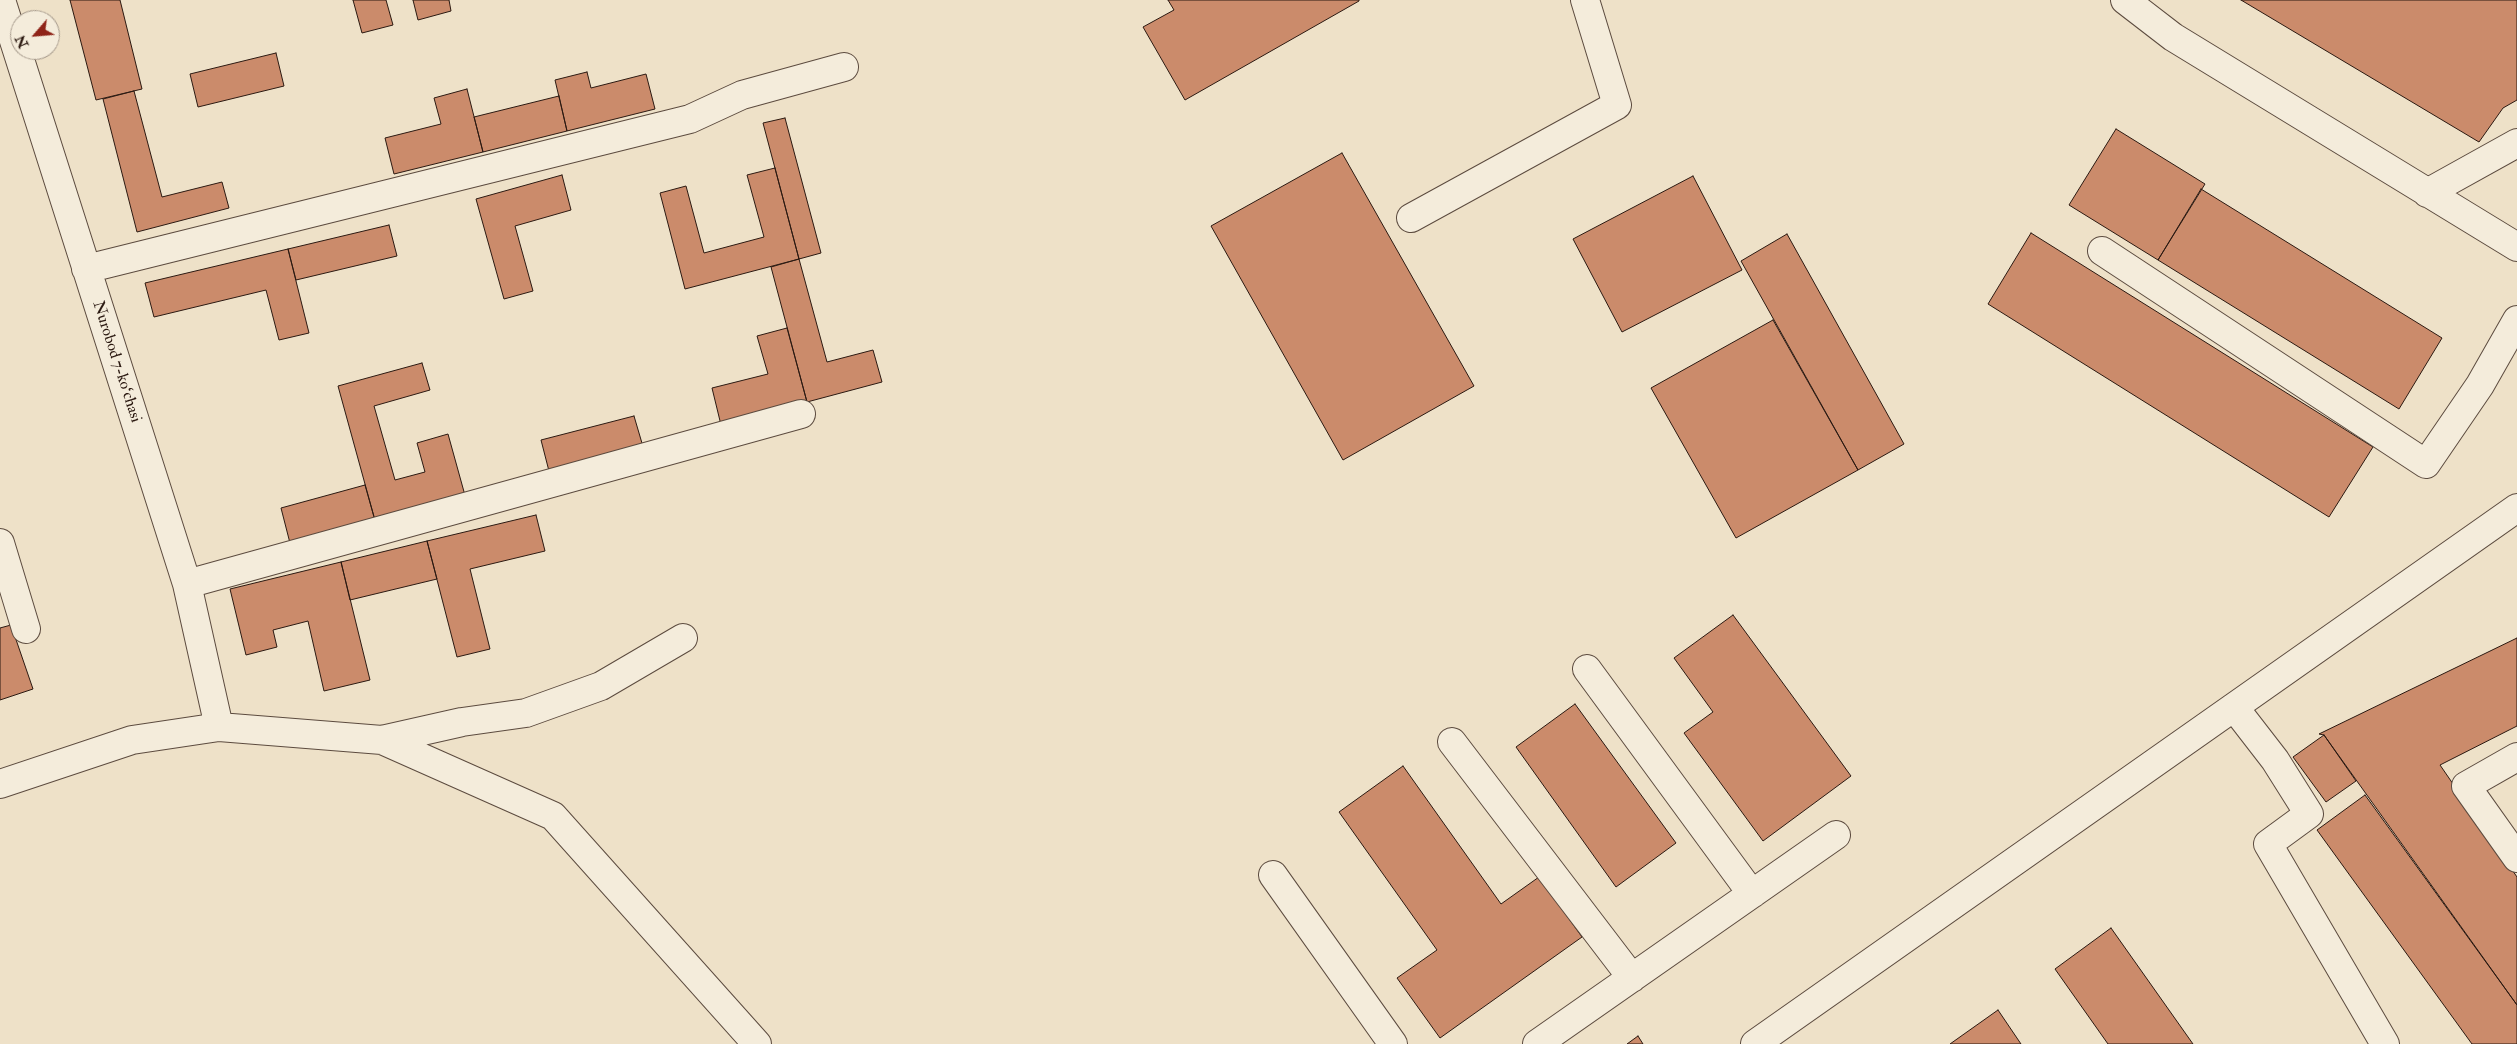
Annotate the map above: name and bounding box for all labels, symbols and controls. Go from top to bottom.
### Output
north arrow [10,10,60,60]
text: N [12,32,33,51]
street label: Nurobod 7-ko‘chasi [87,299,145,425]

